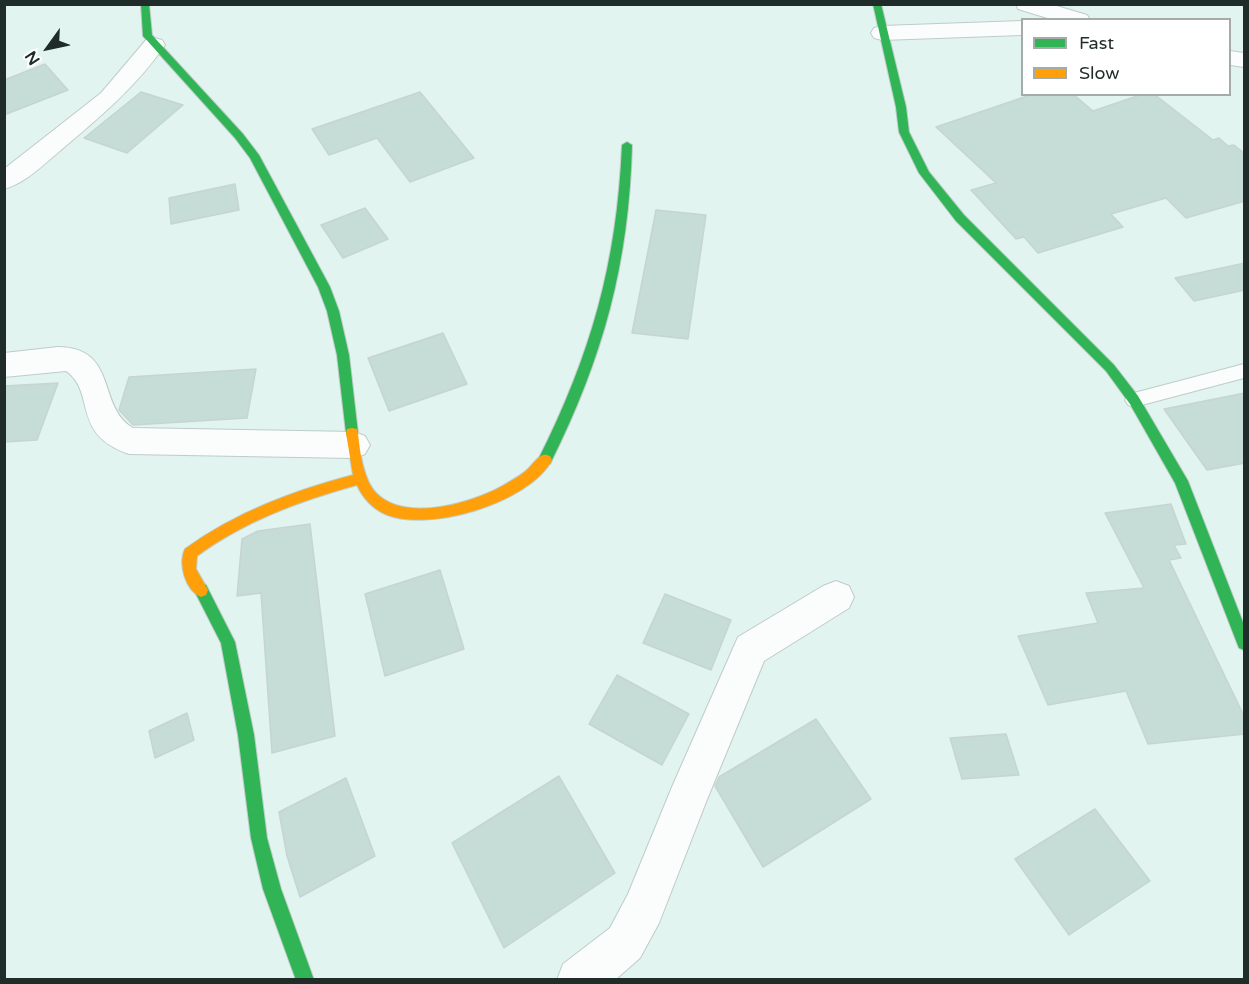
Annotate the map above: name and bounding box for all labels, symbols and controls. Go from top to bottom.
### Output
north arrow [18,18,78,78]
legend [1021,18,1231,96]
text: Fast [1079,32,1114,54]
text: N [21,47,45,69]
text: Slow [1079,62,1120,84]

